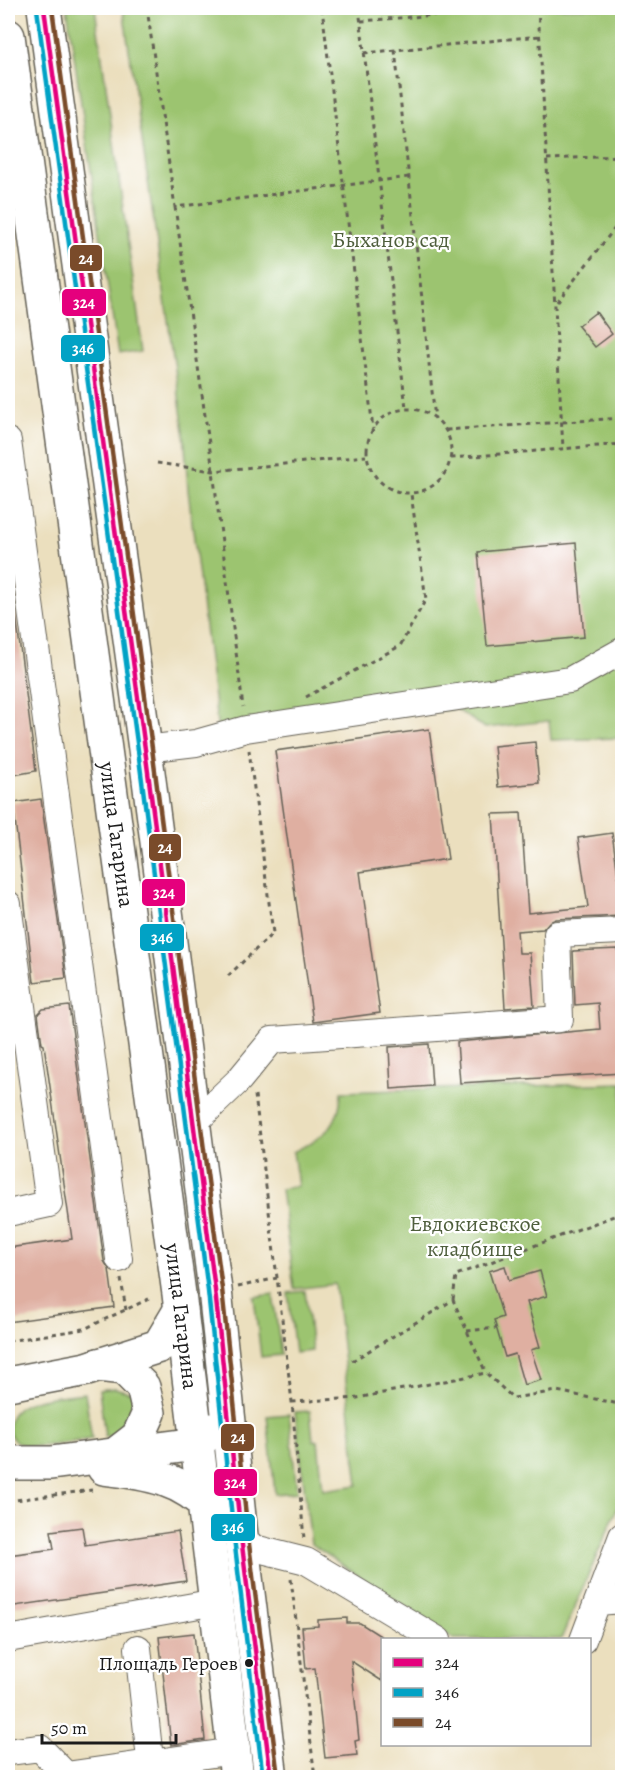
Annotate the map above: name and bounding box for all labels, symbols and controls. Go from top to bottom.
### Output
park label: Быханов сад [332,225,450,255]
line badge: 24 [69,244,103,272]
text: 24 [78,248,94,270]
line badge: 324 [61,288,107,317]
text: 324 [73,292,96,314]
line badge: 346 [60,334,106,363]
text: 346 [72,338,94,360]
street label: улица Гагарина [92,759,141,910]
line badge: 24 [148,833,182,862]
text: 24 [157,837,173,859]
line badge: 324 [141,878,186,907]
text: 324 [153,882,176,904]
line badge: 346 [139,923,185,952]
text: 346 [151,927,173,949]
park label: Евдокиевское кладбище [409,1209,541,1264]
street label: улица Гагарина [157,1240,205,1392]
line badge: 24 [220,1423,255,1452]
text: 24 [230,1427,246,1449]
line badge: 324 [213,1468,258,1497]
text: 324 [224,1472,247,1494]
line badge: 346 [210,1513,256,1542]
text: 346 [222,1517,244,1539]
legend [381,1638,591,1746]
place label: Площадь Героев [99,1650,238,1677]
text: 324 [435,1650,459,1674]
marker: Площадь Героев [243,1657,255,1669]
text: 346 [435,1680,459,1704]
scale bar [42,1707,176,1745]
text: 24 [435,1710,452,1734]
text: 50 m [51,1716,87,1740]

